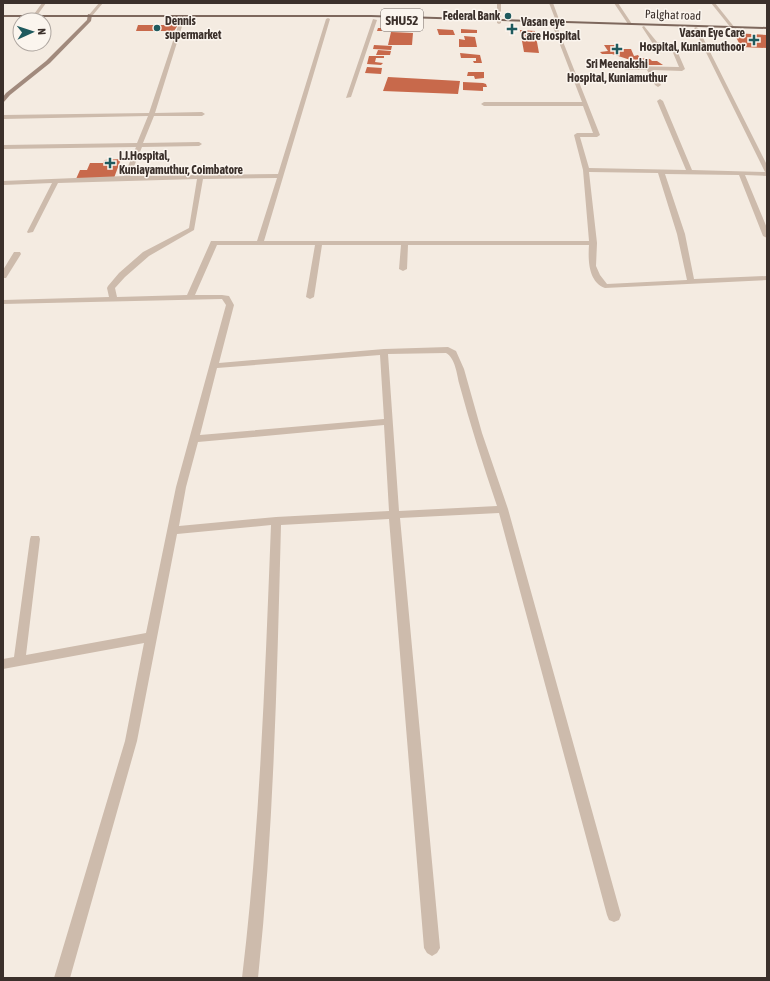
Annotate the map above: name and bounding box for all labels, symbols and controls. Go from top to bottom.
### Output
street label: Palghat road [645,7,701,23]
road number: SHU52 [381,9,423,31]
place label: Federal Bank [443,9,501,23]
marker: Federal Bank [503,11,513,21]
north arrow [12,12,52,52]
place label: Dennis supermarket [165,14,222,42]
place label: Vasan eye Care Hospital [520,15,581,43]
marker: Dennis supermarket [152,23,162,33]
marker: Vasan eye Care Hospital [506,23,518,35]
place label: Vasan Eye Care Hospital, Kuniamuthoor [639,26,746,54]
text: N [36,28,48,35]
marker: Vasan Eye Care Hospital, Kuniamuthoor [748,34,760,46]
marker: Sri Meenakshi Hospital, Kuniamuthur [611,43,623,55]
place label: Sri Meenakshi Hospital, Kuniamuthur [567,57,667,85]
place label: I.J.Hospital, Kuniayamuthur, Coimbatore [119,149,244,177]
marker: I.J.Hospital, Kuniayamuthur, Coimbatore [104,157,116,169]

